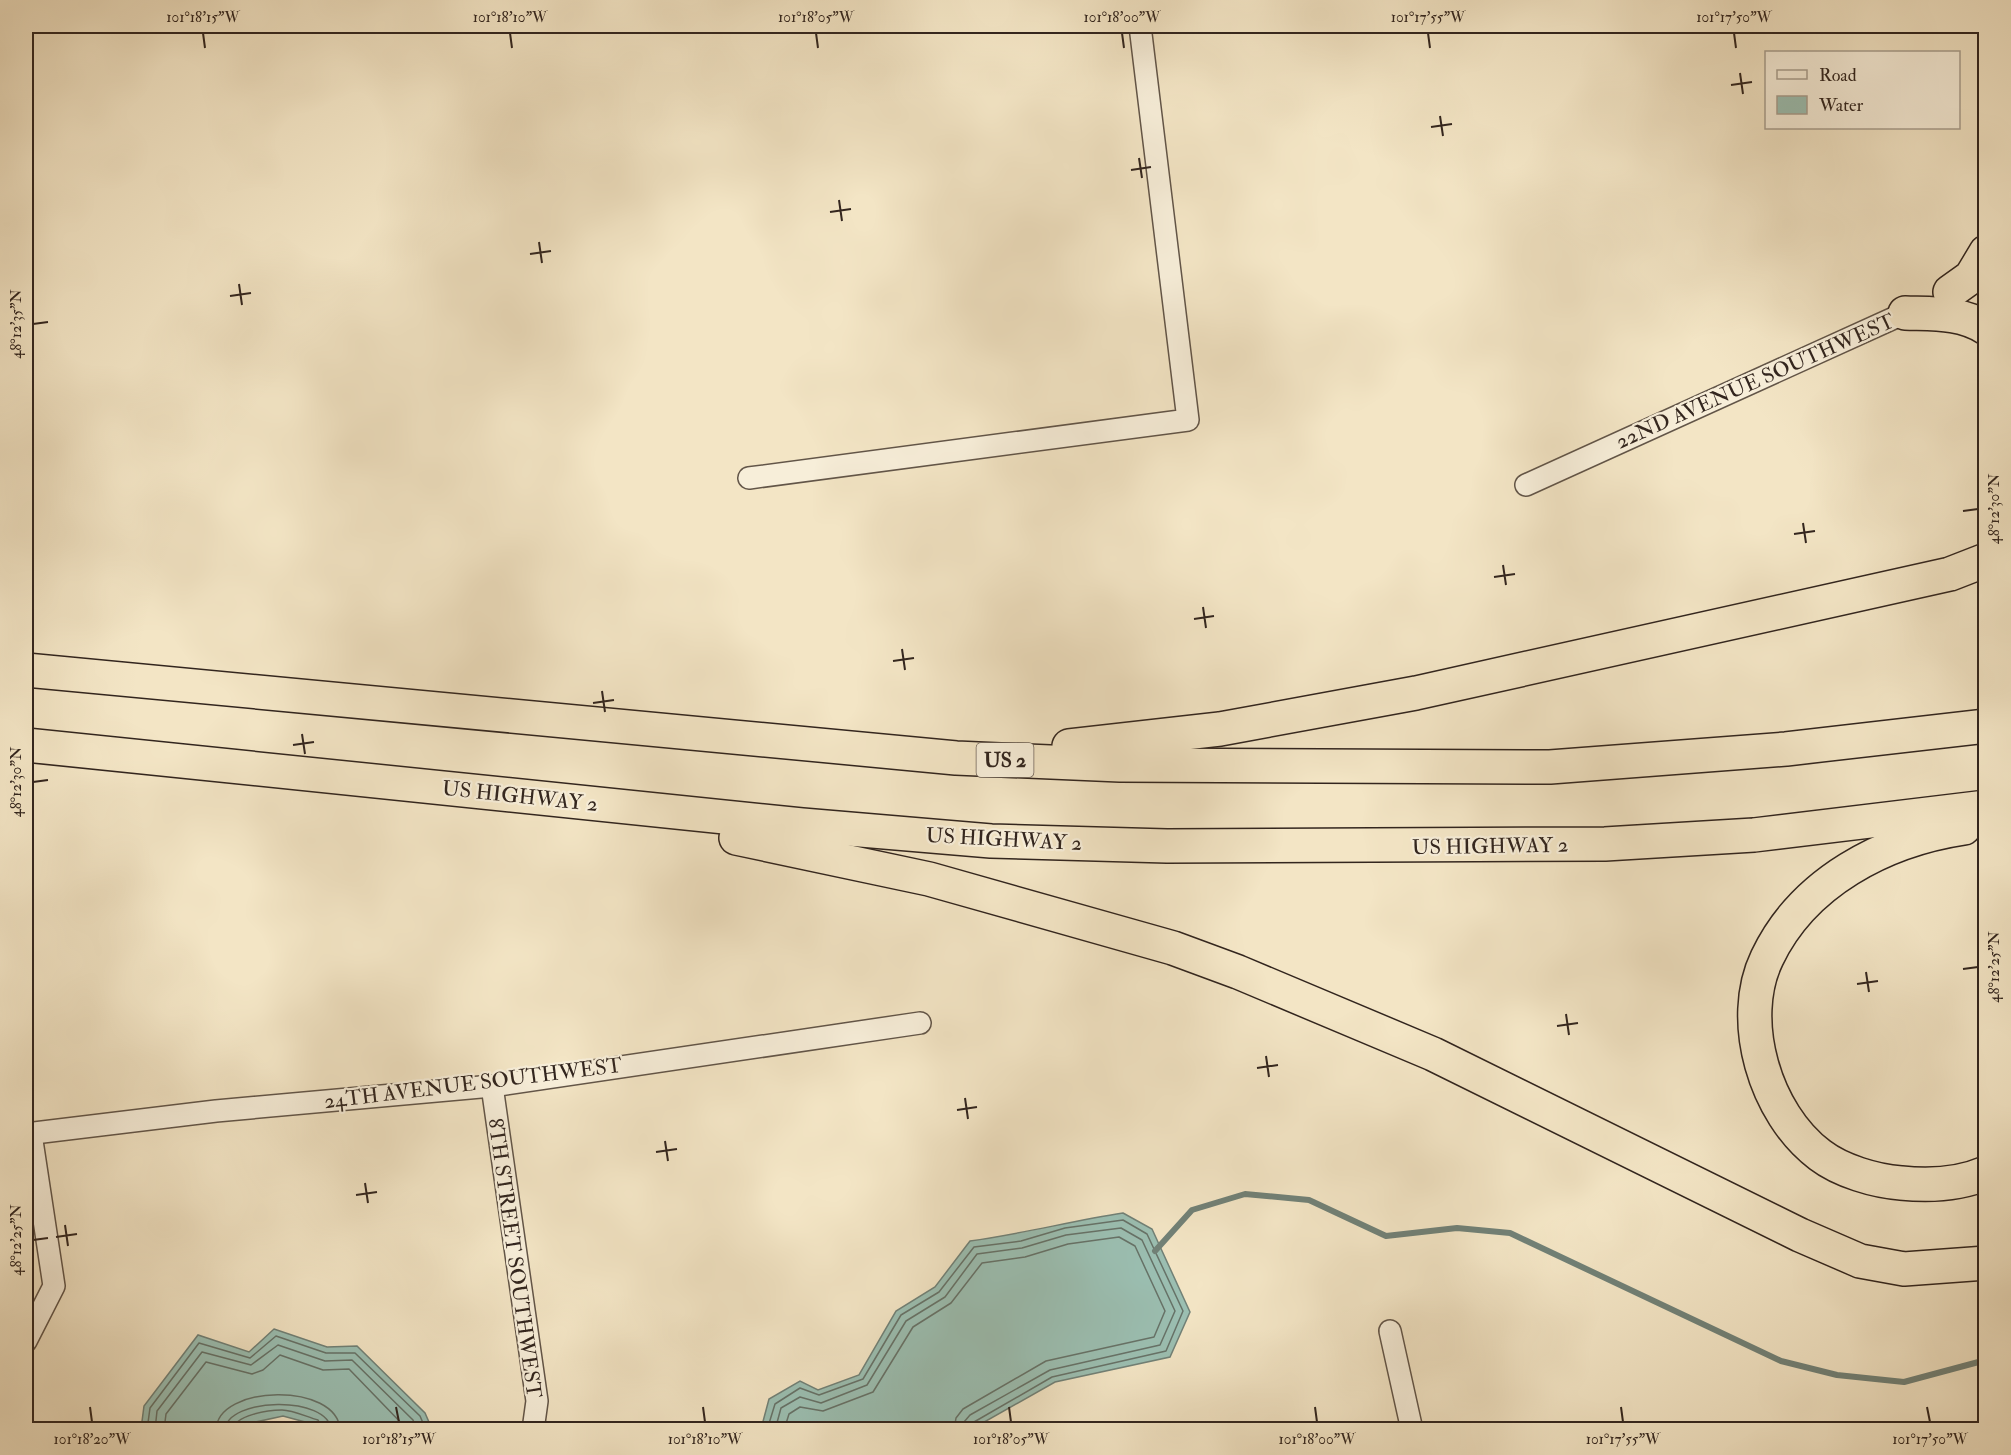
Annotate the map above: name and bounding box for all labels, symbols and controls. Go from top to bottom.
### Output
text: 101°18'15"W [166,8,240,27]
text: 101°18'10"W [473,8,548,27]
text: 101°18'05"W [778,8,855,27]
text: 101°18'00"W [1084,8,1161,27]
text: 101°17'55"W [1391,8,1466,27]
text: 101°17'50"W [1696,8,1773,27]
legend [1765,51,1960,129]
text: Road [1819,64,1857,87]
text: Water [1818,94,1863,117]
text: 48°12'35"N [7,289,26,359]
street label: 22ND AVENUE SOUTHWEST [1612,307,1899,455]
text: 48°12'30"N [1985,473,2004,544]
road number: US 2 [976,743,1034,777]
text: 48°12'30"N [7,746,26,817]
street label: US HIGHWAY 2 [441,775,599,818]
street label: US HIGHWAY 2 [925,822,1083,857]
street label: US HIGHWAY 2 [1412,832,1568,861]
text: 48°12'25"N [1985,931,2004,1003]
street label: 24TH AVENUE SOUTHWEST [323,1052,624,1115]
street label: 8TH STREET SOUTHWEST [481,1116,548,1400]
text: 48°12'25"N [7,1204,26,1276]
text: 101°18'20"W [54,1430,131,1449]
text: 101°18'15"W [362,1430,436,1449]
text: 101°18'10"W [668,1430,743,1449]
text: 101°18'05"W [973,1430,1050,1449]
text: 101°18'00"W [1279,1430,1356,1449]
text: 101°17'55"W [1586,1430,1661,1449]
text: 101°17'50"W [1892,1430,1969,1449]

